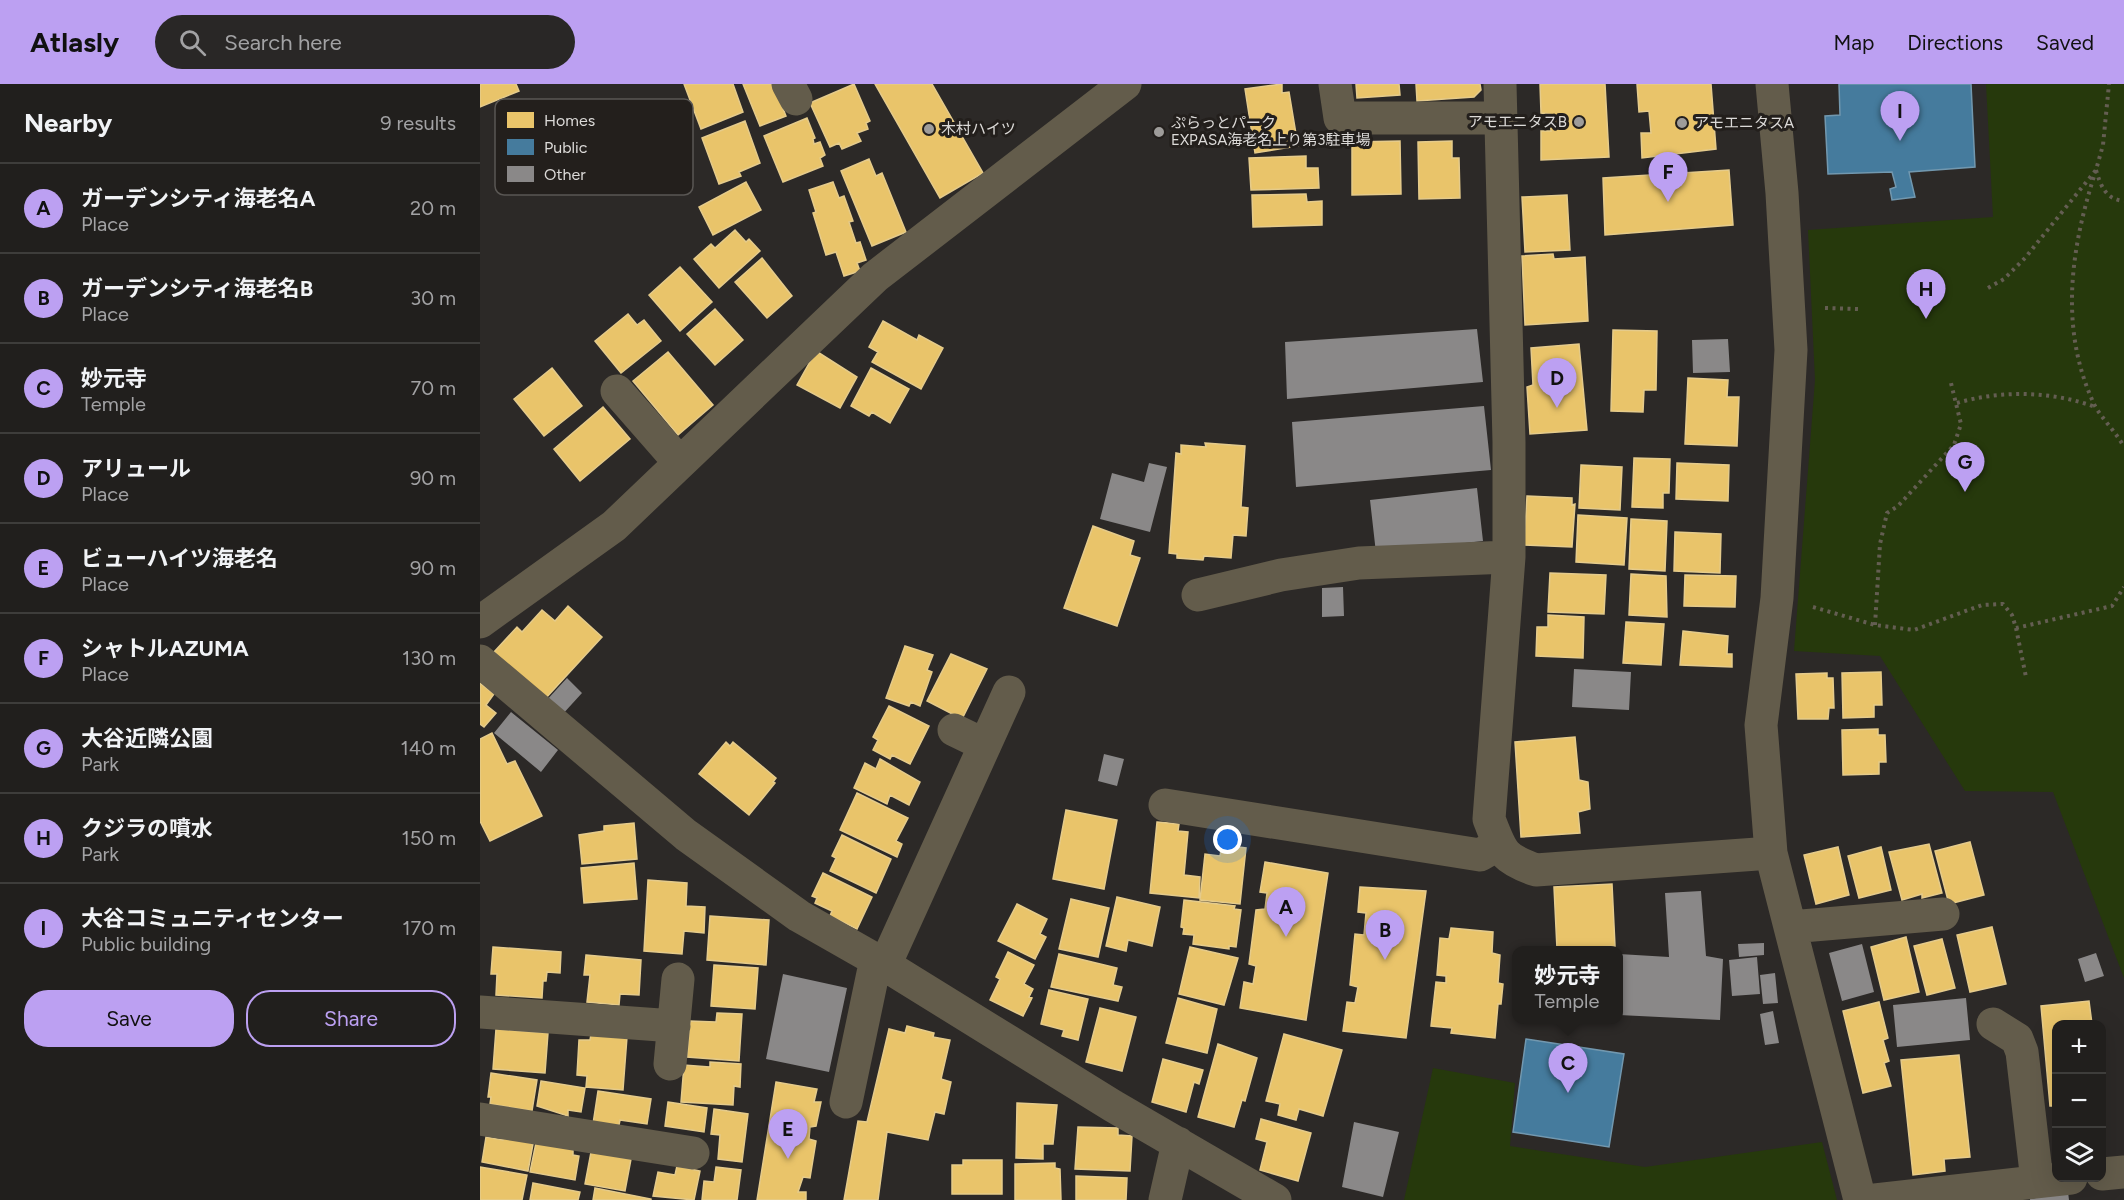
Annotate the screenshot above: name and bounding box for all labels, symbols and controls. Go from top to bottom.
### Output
search box [155,15,575,69]
text: Atlasly [30,25,119,59]
icon: search [176,26,209,59]
text: Search here [224,29,342,56]
text: Map [1833,30,1874,55]
text: Directions [1907,30,2003,55]
text: Saved [2036,30,2094,55]
pin: I [1880,92,1920,141]
legend [495,99,693,195]
text: Nearby [24,107,112,139]
text: 9 results [380,111,456,135]
text: Homes [544,111,595,130]
place label: アモエニタスB [1468,113,1567,131]
place label: ぷらっとパーク EXPASA海老名上り第3駐車場 [1171,114,1370,149]
place label: アモエニタスA [1694,114,1794,132]
marker: アモエニタスB [1572,115,1586,129]
marker: アモエニタスA [1675,116,1689,130]
place label: 木村ハイツ [941,120,1016,138]
marker: 木村ハイツ [922,122,936,136]
marker: ぷらっとパーク EXPASA海老名上り第3駐車場 [1152,125,1166,139]
text: Public [544,138,588,157]
pin: F [1648,152,1688,202]
text: Other [544,165,586,184]
text: ガーデンシティ海老名A [81,185,315,212]
text: A [36,196,51,220]
text: 20 m [410,196,456,220]
text: Place [81,212,129,236]
pin: H [1906,270,1946,319]
text: ガーデンシティ海老名B [81,275,313,302]
text: B [37,286,50,310]
text: 30 m [410,286,456,310]
text: Place [81,302,129,326]
pin: D [1538,358,1576,408]
text: 妙元寺 [81,365,147,392]
text: C [36,376,51,400]
text: 70 m [410,376,456,400]
text: Temple [81,392,146,416]
pin: G [1946,442,1984,492]
text: アリュール [81,455,191,482]
text: D [37,466,51,490]
text: 90 m [410,466,456,490]
text: Place [81,482,129,506]
text: ビューハイツ海老名 [81,545,278,572]
text: E [38,556,49,580]
text: 90 m [410,556,456,580]
text: Place [81,572,129,596]
text: シャトルAZUMA [81,635,249,662]
text: F [38,646,49,670]
text: 130 m [402,646,456,670]
text: Place [81,662,129,686]
text: 大谷近隣公園 [81,725,213,752]
text: G [36,736,51,760]
text: 140 m [401,736,456,760]
text: Park [81,752,119,776]
text: クジラの噴水 [81,815,213,842]
your location [1213,825,1242,854]
text: H [36,826,51,850]
text: 150 m [401,826,456,850]
text: Park [81,842,119,866]
pin: A [1266,888,1306,937]
text: 大谷コミュニティセンター [81,905,344,932]
pin: B [1366,910,1404,960]
text: I [41,916,46,940]
text: 170 m [402,916,456,940]
text: Public building [81,932,211,956]
popup [1512,946,1623,1024]
text: 妙元寺 [1534,962,1601,989]
text: Temple [1534,989,1599,1013]
button: Save [24,990,234,1047]
button: Share [246,990,456,1047]
map controls [2052,1020,2106,1182]
button: + [2052,1020,2106,1074]
pin: C [1548,1044,1588,1093]
button: − [2052,1074,2106,1128]
pin: E [768,1110,808,1159]
button: layers [2052,1128,2106,1182]

